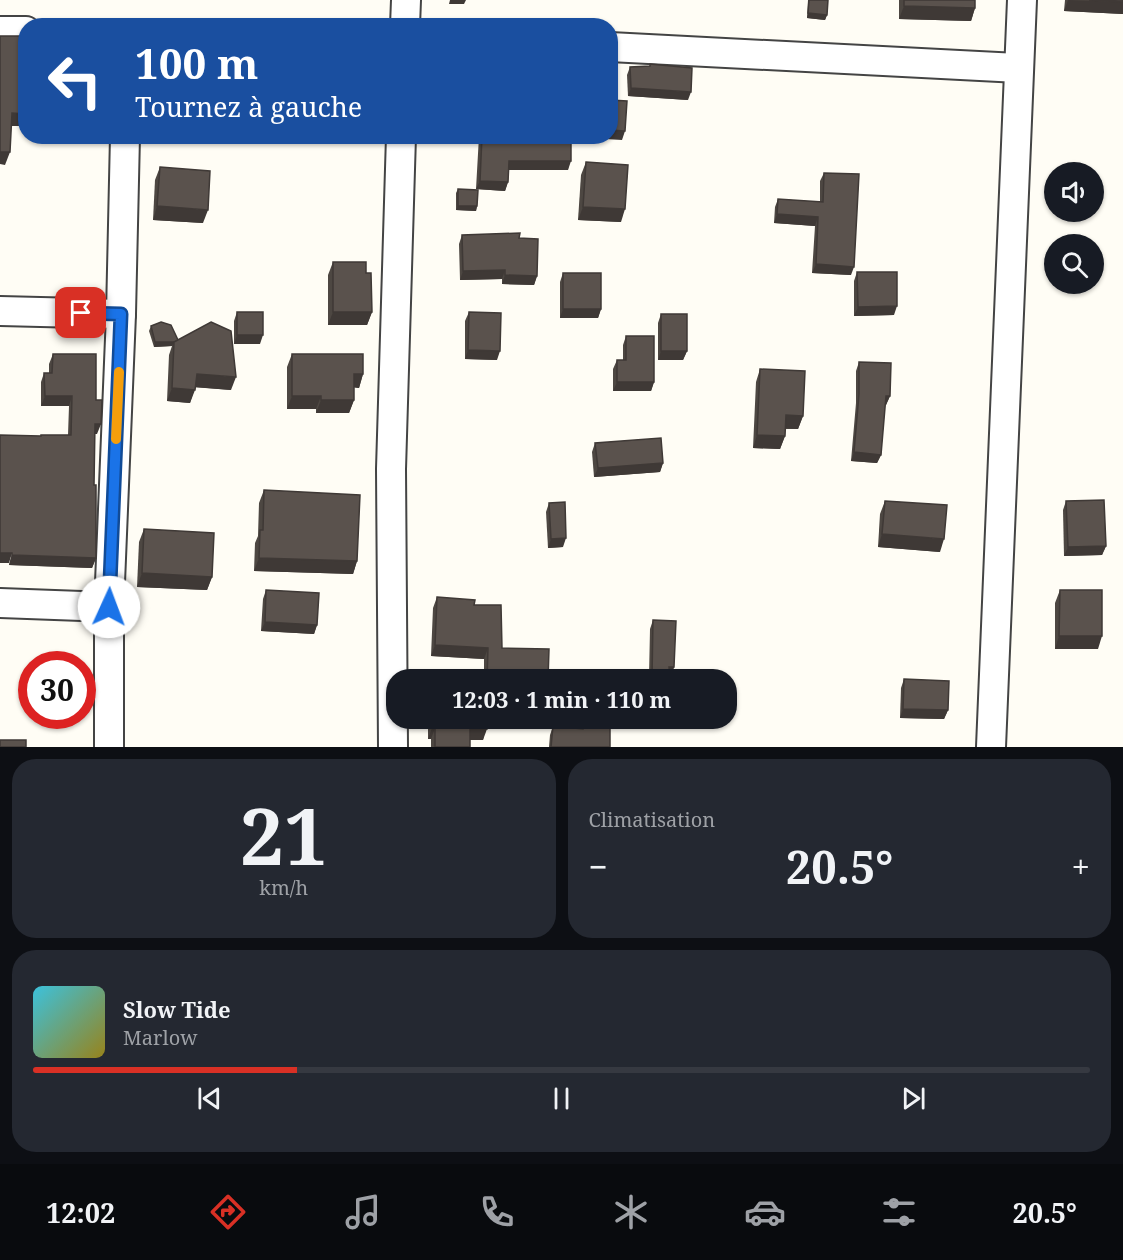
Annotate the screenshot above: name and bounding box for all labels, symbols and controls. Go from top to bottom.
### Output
text: 100 m [135,34,259,91]
icon: left [36,42,114,120]
text: Tournez à gauche [135,88,362,125]
map controls [1044,162,1104,294]
button: sound [1044,162,1104,222]
button: search [1044,234,1104,294]
pin [55,287,106,338]
icon: arrive [64,296,97,329]
position arrow [77,575,141,639]
speed limit sign: 30 [18,651,96,729]
text: 12:03 · 1 min · 110 m [452,684,671,714]
text: 21 [240,782,328,888]
text: Climatisation [589,806,715,833]
text: 20.5° [786,836,893,897]
text: − [589,844,608,889]
text: + [1072,844,1090,889]
text: km/h [259,874,308,901]
text: Slow Tide [123,994,231,1024]
text: Marlow [123,1024,197,1051]
icon: previous [193,1082,226,1115]
icon: pause [545,1082,578,1115]
icon: next [897,1082,930,1115]
icon: directions [207,1191,249,1233]
icon: music [342,1191,384,1233]
icon: phone [476,1191,518,1233]
icon: climate [610,1191,652,1233]
icon: car [744,1191,786,1233]
icon: filters [878,1191,920,1233]
text: 12:02 [46,1194,115,1231]
text: 20.5° [1012,1194,1077,1231]

